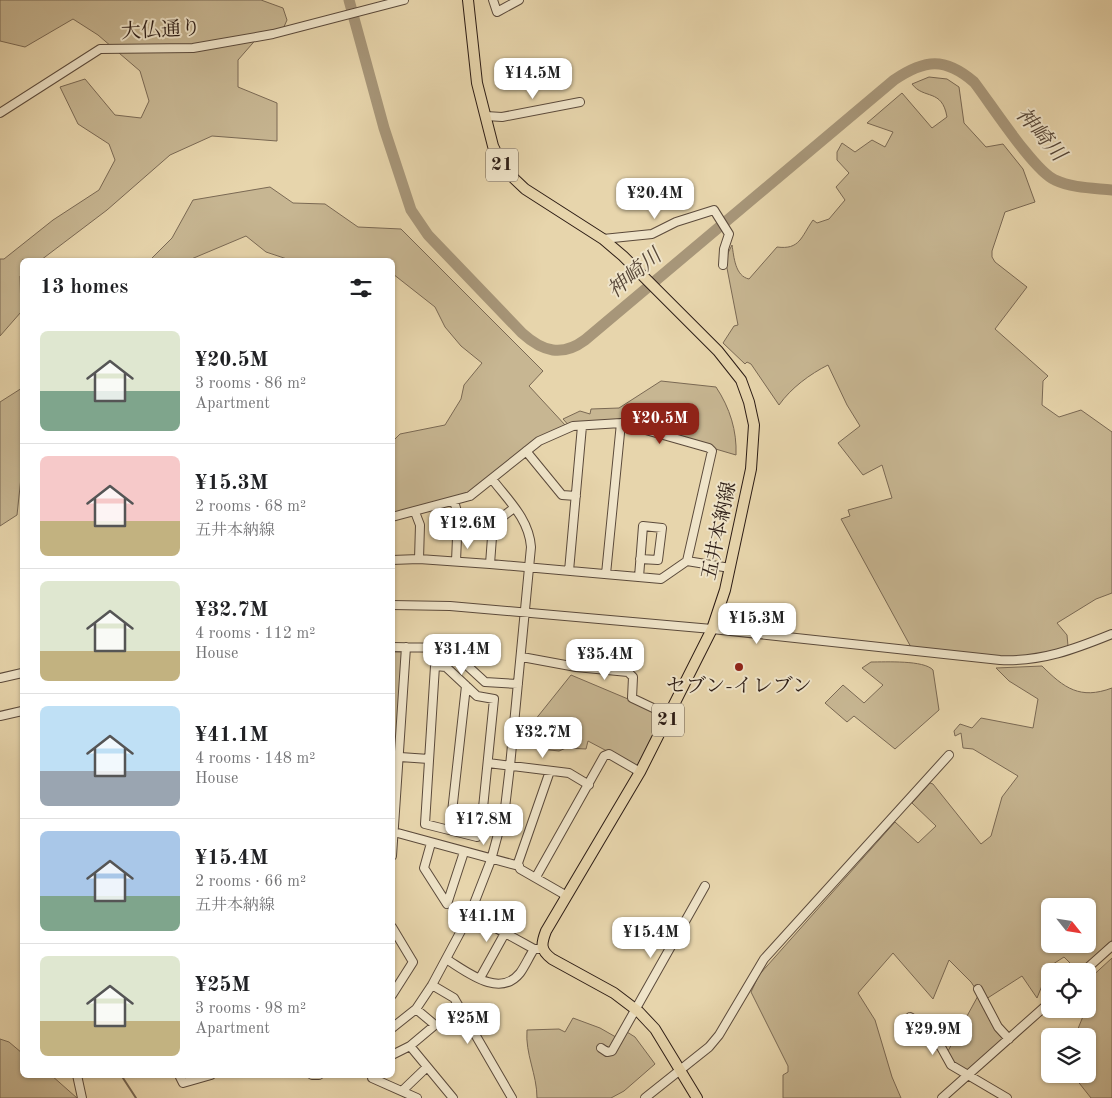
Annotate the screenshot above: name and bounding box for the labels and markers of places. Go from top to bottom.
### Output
pin: ¥14.5M [492,58,574,100]
pin: ¥20.4M [614,178,696,220]
pin: ¥20.5M [619,402,701,445]
pin: ¥12.6M [427,508,509,550]
pin: ¥15.3M [716,602,798,645]
pin: ¥31.4M [421,634,503,676]
pin: ¥35.4M [564,638,646,681]
marker: セブン-イレブン [733,661,745,673]
place label: セブン-イレブン [666,675,812,697]
pin: ¥32.7M [502,716,584,759]
pin: ¥17.8M [443,804,525,846]
pin: ¥41.1M [446,900,528,943]
pin: ¥15.4M [610,916,692,959]
pin: ¥25M [438,1002,498,1045]
pin: ¥29.9M [892,1014,974,1056]

